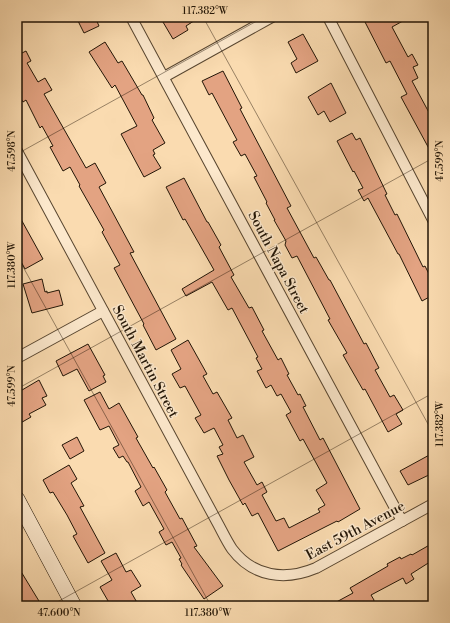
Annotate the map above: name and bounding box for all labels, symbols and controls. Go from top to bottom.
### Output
text: 117.382°W [182,5,229,17]
text: 47.598°N [6,130,18,172]
text: 47.599°N [434,140,446,182]
street label: South Napa Street [244,208,313,317]
text: 117.380°W [6,241,18,288]
street label: South Martin Street [108,302,182,421]
text: 47.599°N [6,365,18,407]
text: 117.382°W [434,400,446,447]
street label: East 59th Avenue [303,497,408,565]
text: 47.600°N [38,607,81,619]
text: 117.380°W [185,607,232,619]

